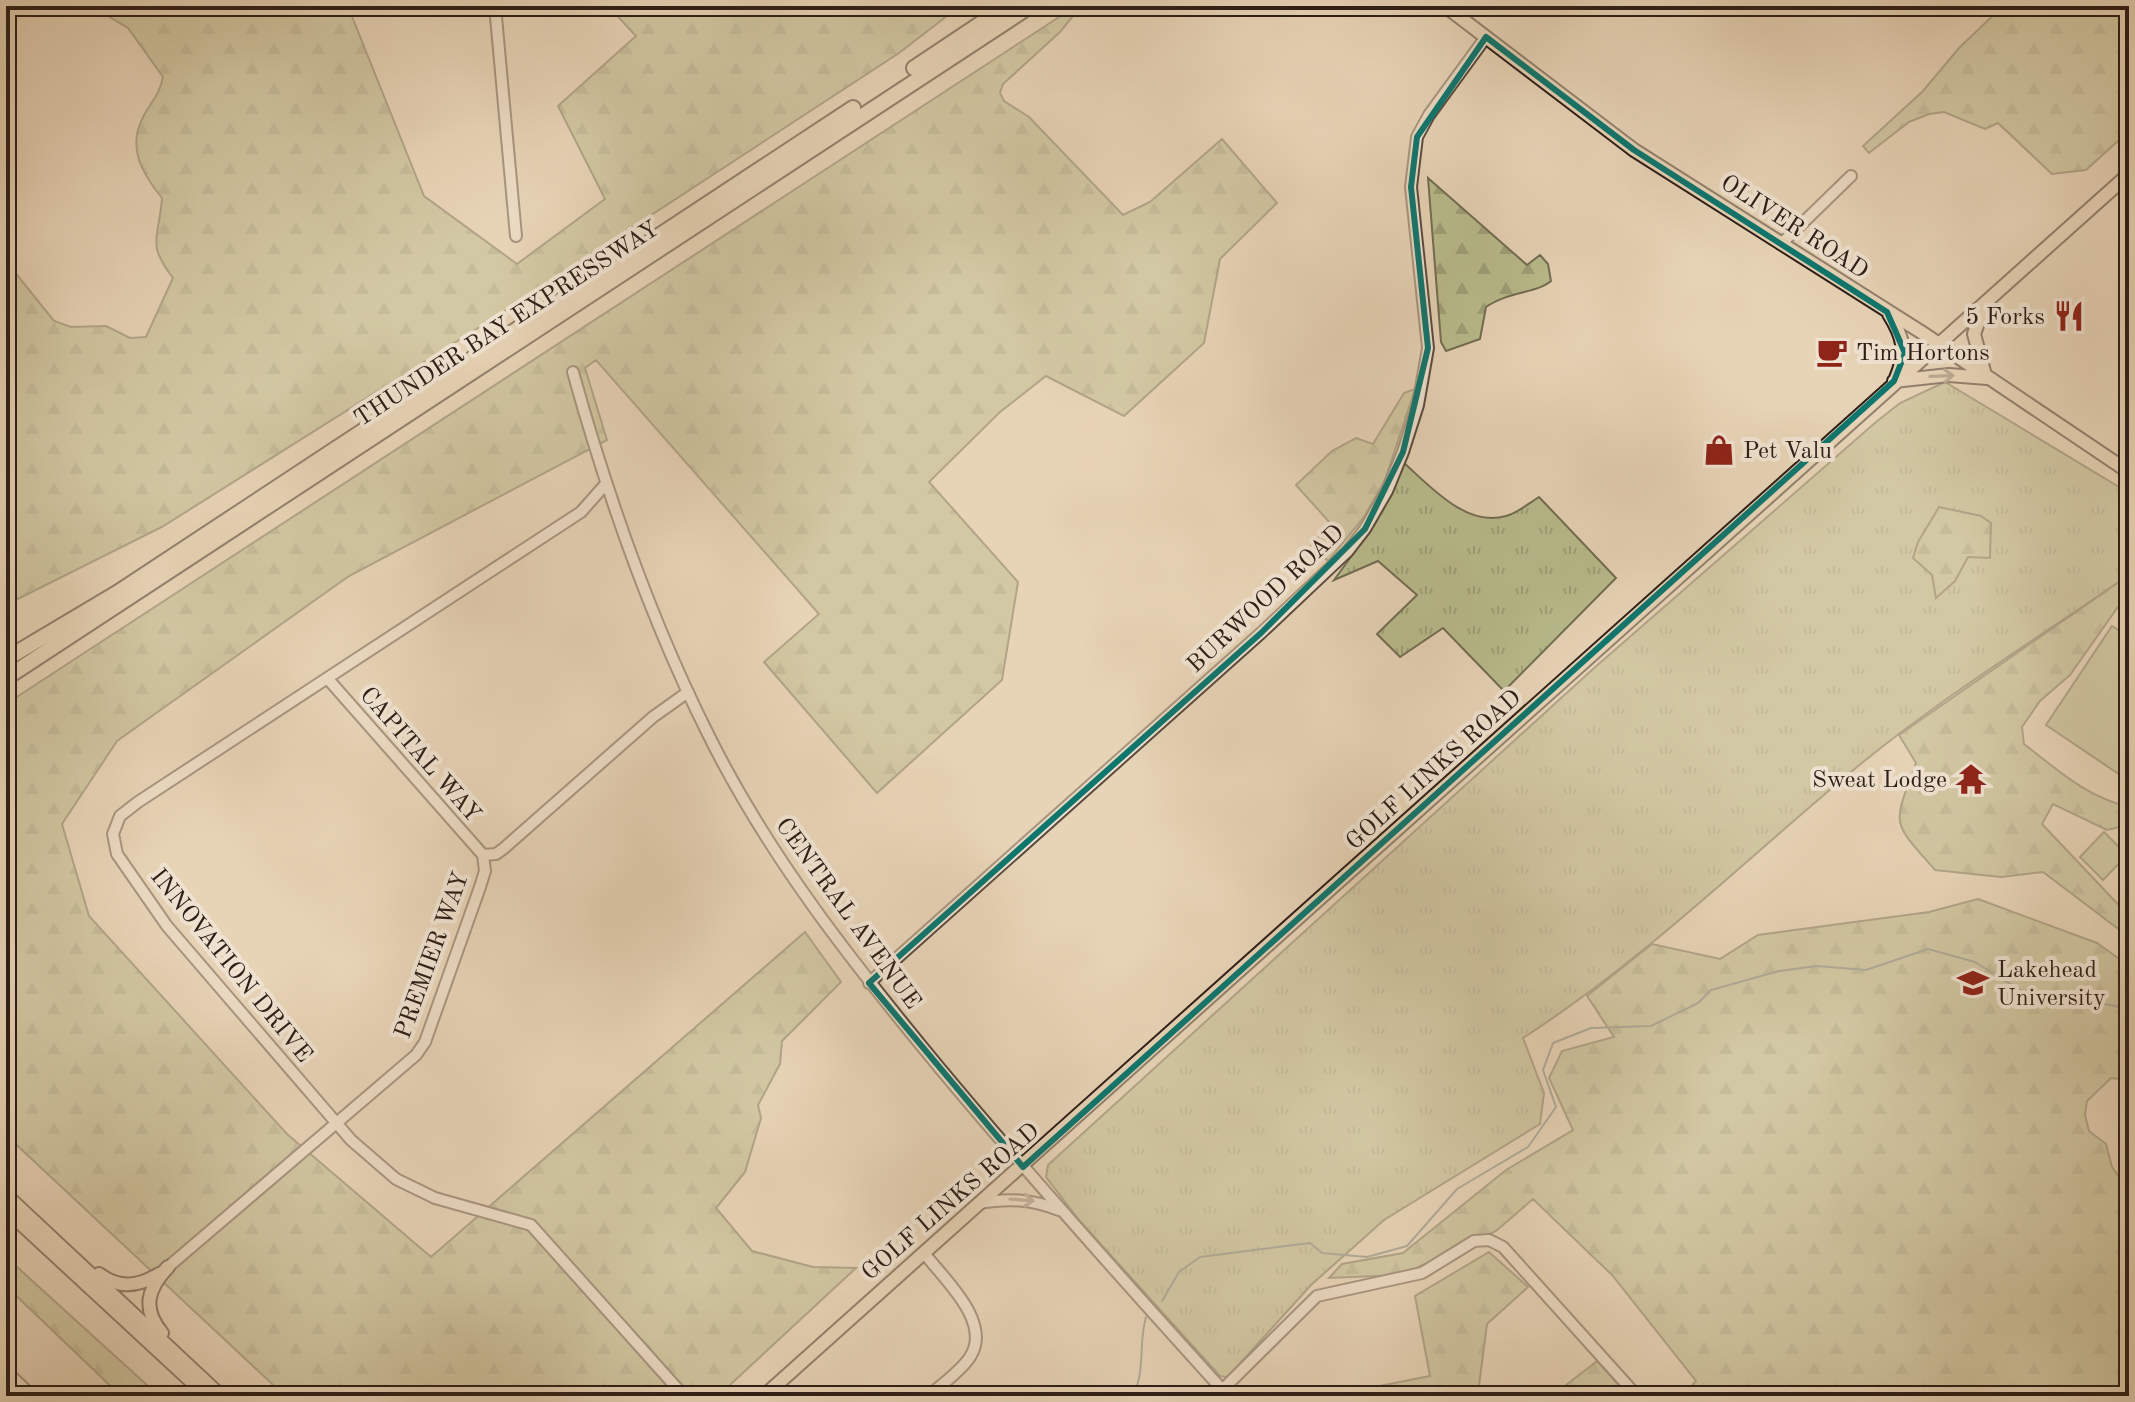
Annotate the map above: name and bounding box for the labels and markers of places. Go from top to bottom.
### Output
restaurant icon: 5 Forks [2052,299,2086,333]
place label: 5 Forks [1965,306,2045,330]
cafe icon: Tim Hortons [1815,335,1849,369]
place label: Tim Hortons [1856,342,1990,366]
shop icon: Pet Valu [1702,433,1736,467]
place label: Pet Valu [1743,440,1832,464]
temple icon: Sweat Lodge [1954,762,1988,796]
place label: Sweat Lodge [1812,769,1947,793]
place label: Lakehead University [1997,959,2106,1011]
school or university icon: Lakehead University [1956,966,1990,1000]

